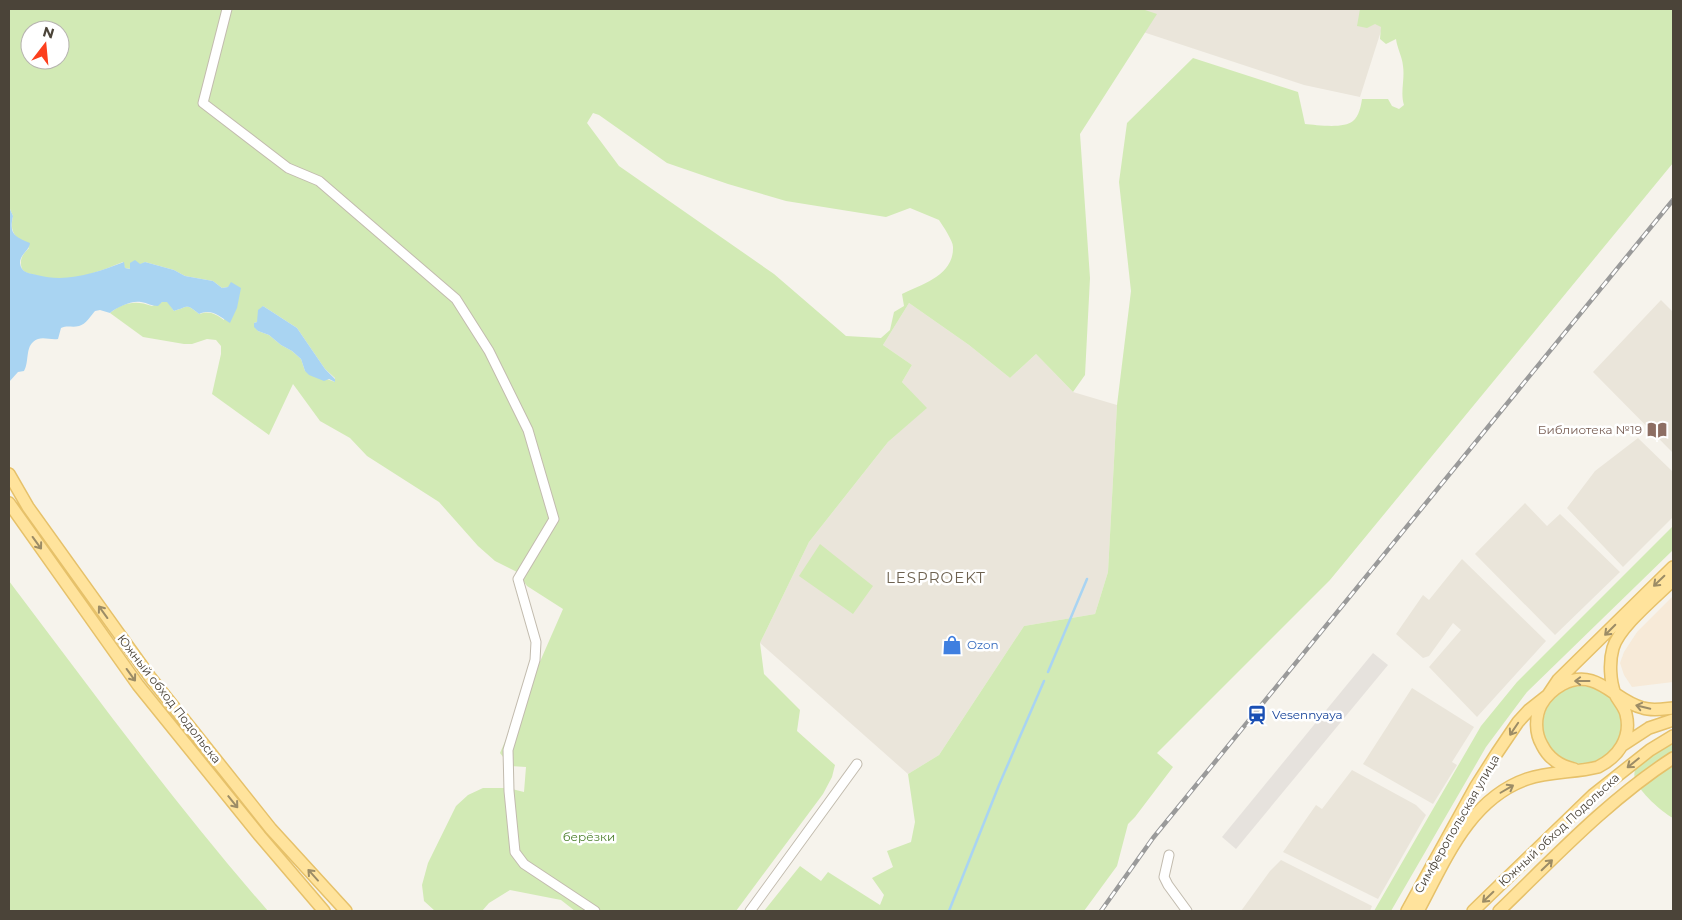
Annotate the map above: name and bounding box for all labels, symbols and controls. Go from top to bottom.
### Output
north arrow [20,20,70,70]
text: N [41,22,57,43]
library icon: Библиотека №19 [1646,419,1668,441]
place label: Библиотека №19 [1538,422,1642,437]
one-way arrow [32,536,42,550]
district label: LESPROEKT [886,568,986,587]
one-way arrow [1652,575,1665,587]
one-way arrow [98,605,108,619]
one-way arrow [1604,623,1616,635]
street label: Южный обход Подольска [114,631,224,766]
shop icon: Ozon [941,634,963,656]
place label: Ozon [967,637,999,652]
one-way arrow [126,668,136,682]
one-way arrow [1574,676,1590,686]
one-way arrow [1636,702,1652,711]
station icon: Vesennyaya [1246,704,1268,726]
place label: Vesennyaya [1272,707,1343,722]
one-way arrow [1509,722,1519,736]
street label: Симферопольская улица [1411,752,1502,896]
one-way arrow [1627,758,1640,769]
street label: Южный обход Подольска [1495,770,1622,890]
one-way arrow [1499,783,1513,793]
one-way arrow [227,795,238,808]
park label: берёзки [563,829,615,844]
one-way arrow [1540,859,1553,871]
one-way arrow [307,869,319,882]
one-way arrow [1481,891,1494,903]

